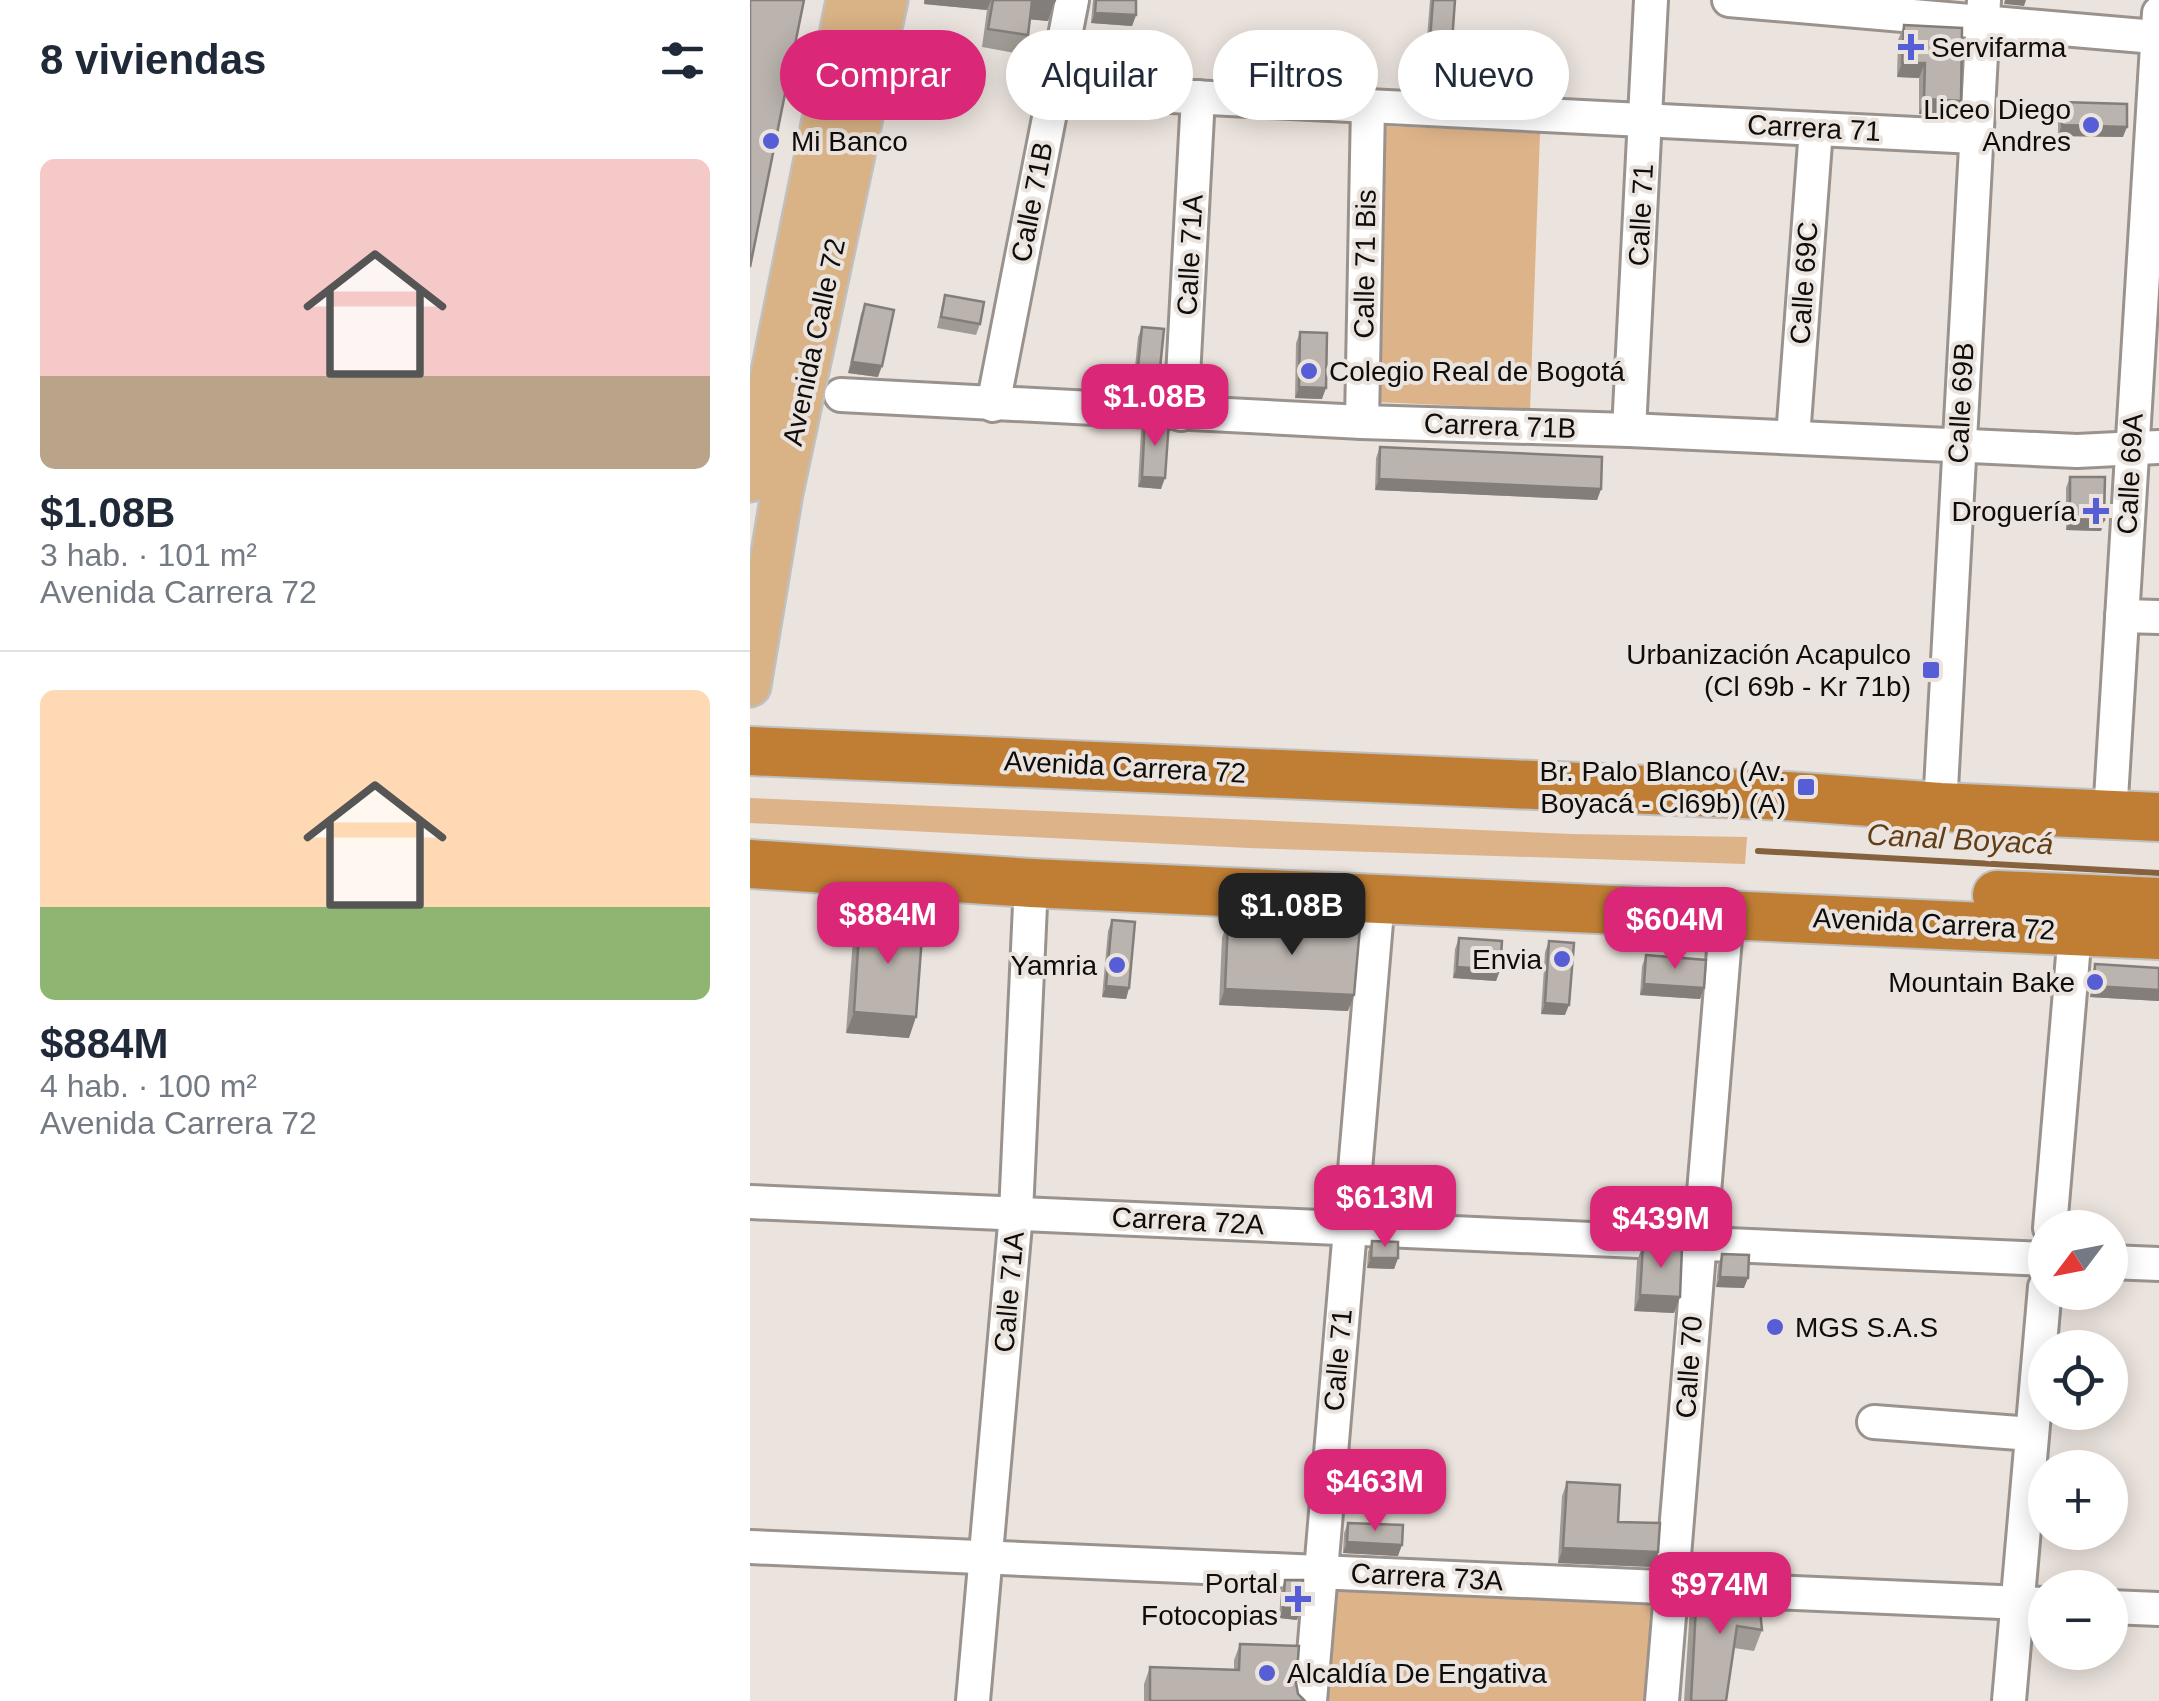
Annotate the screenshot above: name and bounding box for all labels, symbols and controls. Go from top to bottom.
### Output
chip: Comprar [780,30,986,120]
chip: Alquilar [1006,30,1193,120]
chip: Filtros [1213,30,1378,120]
chip: Nuevo [1398,30,1569,120]
place label: Servifarma [1931,32,2067,63]
icon: filters [655,33,710,88]
text: 8 viviendas [40,36,266,83]
marker: Servifarma [1900,36,1922,58]
place label: Liceo Diego Andres [1923,94,2071,157]
street label: Carrera 71 [1746,109,1882,147]
marker: Liceo Diego Andres [2080,114,2102,136]
place label: Mi Banco [791,126,908,157]
marker: Mi Banco [760,130,782,152]
street label: Calle 71B [1005,139,1059,265]
street label: Calle 71 [1623,163,1659,267]
street label: Calle 71 Bis [1348,189,1382,339]
street label: Calle 71A [1171,193,1209,316]
street label: Calle 69C [1784,221,1824,345]
icon: home [285,224,465,404]
street label: Avenida Calle 72 [777,235,851,449]
street label: Calle 69B [1942,342,1980,464]
place label: Colegio Real de Bogotá [1329,356,1625,387]
marker: Colegio Real de Bogotá [1298,360,1320,382]
pin: $1.08B [1074,364,1236,449]
text: $1.08B [1103,378,1207,414]
street label: Carrera 71B [1423,408,1577,444]
street label: Calle 69A [2111,412,2149,535]
text: $1.08B [40,489,175,536]
place label: Droguería [1951,496,2076,527]
marker: Droguería [2085,500,2107,522]
text: 3 hab. · 101 m² [40,537,257,573]
text: Avenida Carrera 72 [40,574,317,610]
place label: Urbanización Acapulco (Cl 69b - Kr 71b) [1626,639,1911,702]
marker: Urbanización Acapulco (Cl 69b - Kr 71b) [1920,659,1942,681]
street label: Avenida Carrera 72 [1003,745,1247,789]
icon: home [285,755,465,935]
place label: Br. Palo Blanco (Av. Boyacá - Cl69b) (A) [1540,756,1786,819]
marker: Br. Palo Blanco (Av. Boyacá - Cl69b) (A) [1795,776,1817,798]
water label: Canal Boyacá [1866,818,2054,860]
pin: $1.08B [1211,873,1373,958]
pin: $884M [818,882,958,967]
text: $1.08B [1240,887,1344,923]
pin: $604M [1605,887,1745,972]
text: $884M [839,896,937,932]
text: $604M [1626,901,1724,937]
street label: Avenida Carrera 72 [1812,902,2056,946]
place label: Envia [1472,944,1542,975]
marker: Envia [1551,948,1573,970]
place label: Yamria [1010,950,1097,981]
marker: Yamria [1106,954,1128,976]
place label: Mountain Bake [1888,967,2075,998]
marker: Mountain Bake [2084,971,2106,993]
text: $884M [40,1020,168,1067]
text: 4 hab. · 100 m² [40,1068,257,1104]
text: Avenida Carrera 72 [40,1105,317,1141]
pin: $613M [1315,1165,1455,1250]
text: $613M [1336,1179,1434,1215]
pin: $439M [1591,1186,1731,1271]
text: $439M [1612,1200,1710,1236]
street label: Carrera 72A [1111,1202,1265,1240]
north arrow [2028,1210,2128,1310]
map controls [2028,1210,2128,1670]
street label: Calle 71A [988,1230,1030,1354]
street label: Calle 71 [1318,1307,1358,1413]
place label: MGS S.A.S [1795,1312,1938,1343]
street label: Calle 70 [1670,1315,1708,1419]
marker: MGS S.A.S [1764,1316,1786,1338]
button: locate [2028,1330,2128,1430]
pin: $463M [1305,1449,1445,1534]
button: + [2028,1450,2128,1550]
text: $463M [1326,1463,1424,1499]
pin: $974M [1650,1552,1790,1637]
street label: Carrera 73A [1350,1558,1504,1596]
text: $974M [1671,1566,1769,1602]
place label: Portal Fotocopias [1141,1568,1278,1631]
button: − [2028,1570,2128,1670]
marker: Portal Fotocopias [1287,1588,1309,1610]
place label: Alcaldía De Engativa [1287,1658,1547,1689]
marker: Alcaldía De Engativa [1256,1662,1278,1684]

